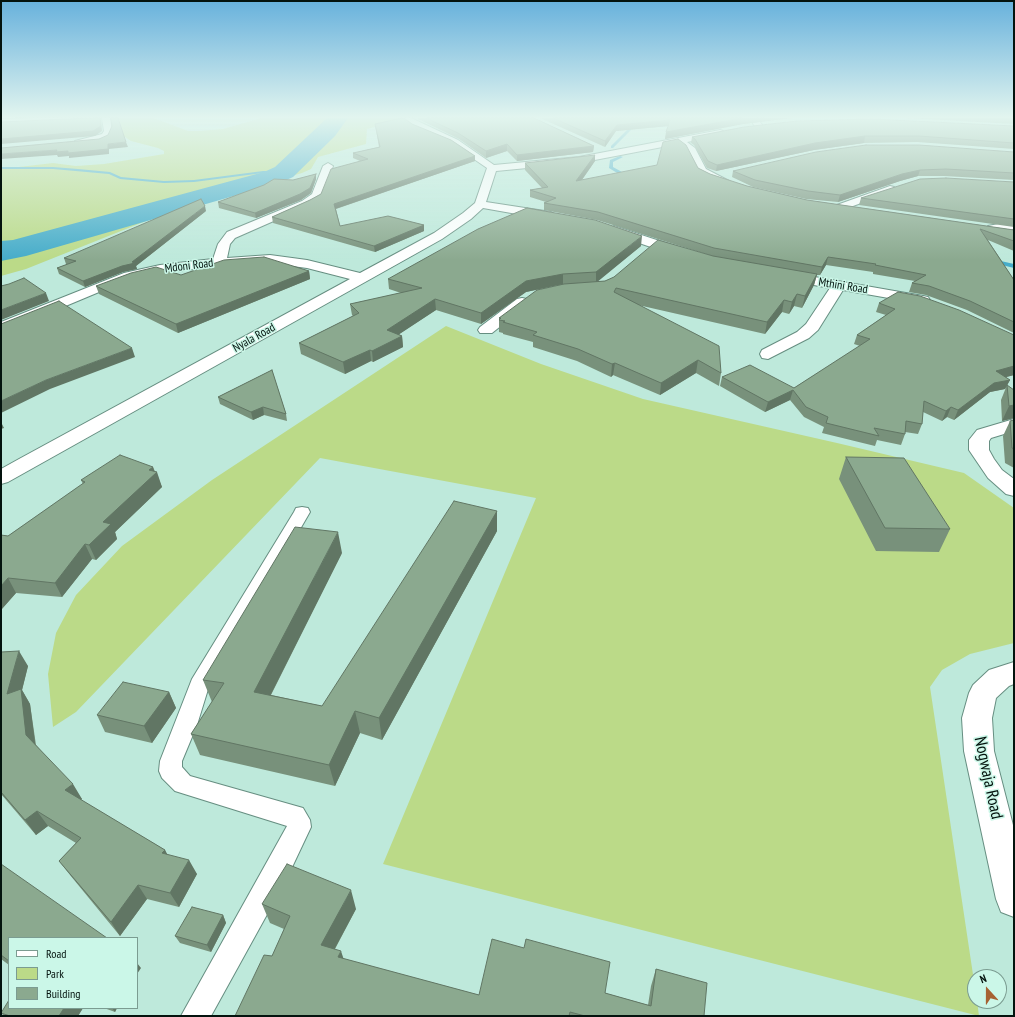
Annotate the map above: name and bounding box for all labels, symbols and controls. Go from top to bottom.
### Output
street label: Mdoni Road [164,256,214,276]
street label: Mthini Road [817,275,869,297]
street label: Nyala Road [230,320,278,356]
street label: Nogwaja Road [969,735,1007,821]
legend [8,937,138,1009]
text: Road [46,946,66,961]
text: Park [46,966,64,981]
north arrow [967,969,1007,1009]
text: N [978,971,988,986]
text: Building [46,986,81,1001]

